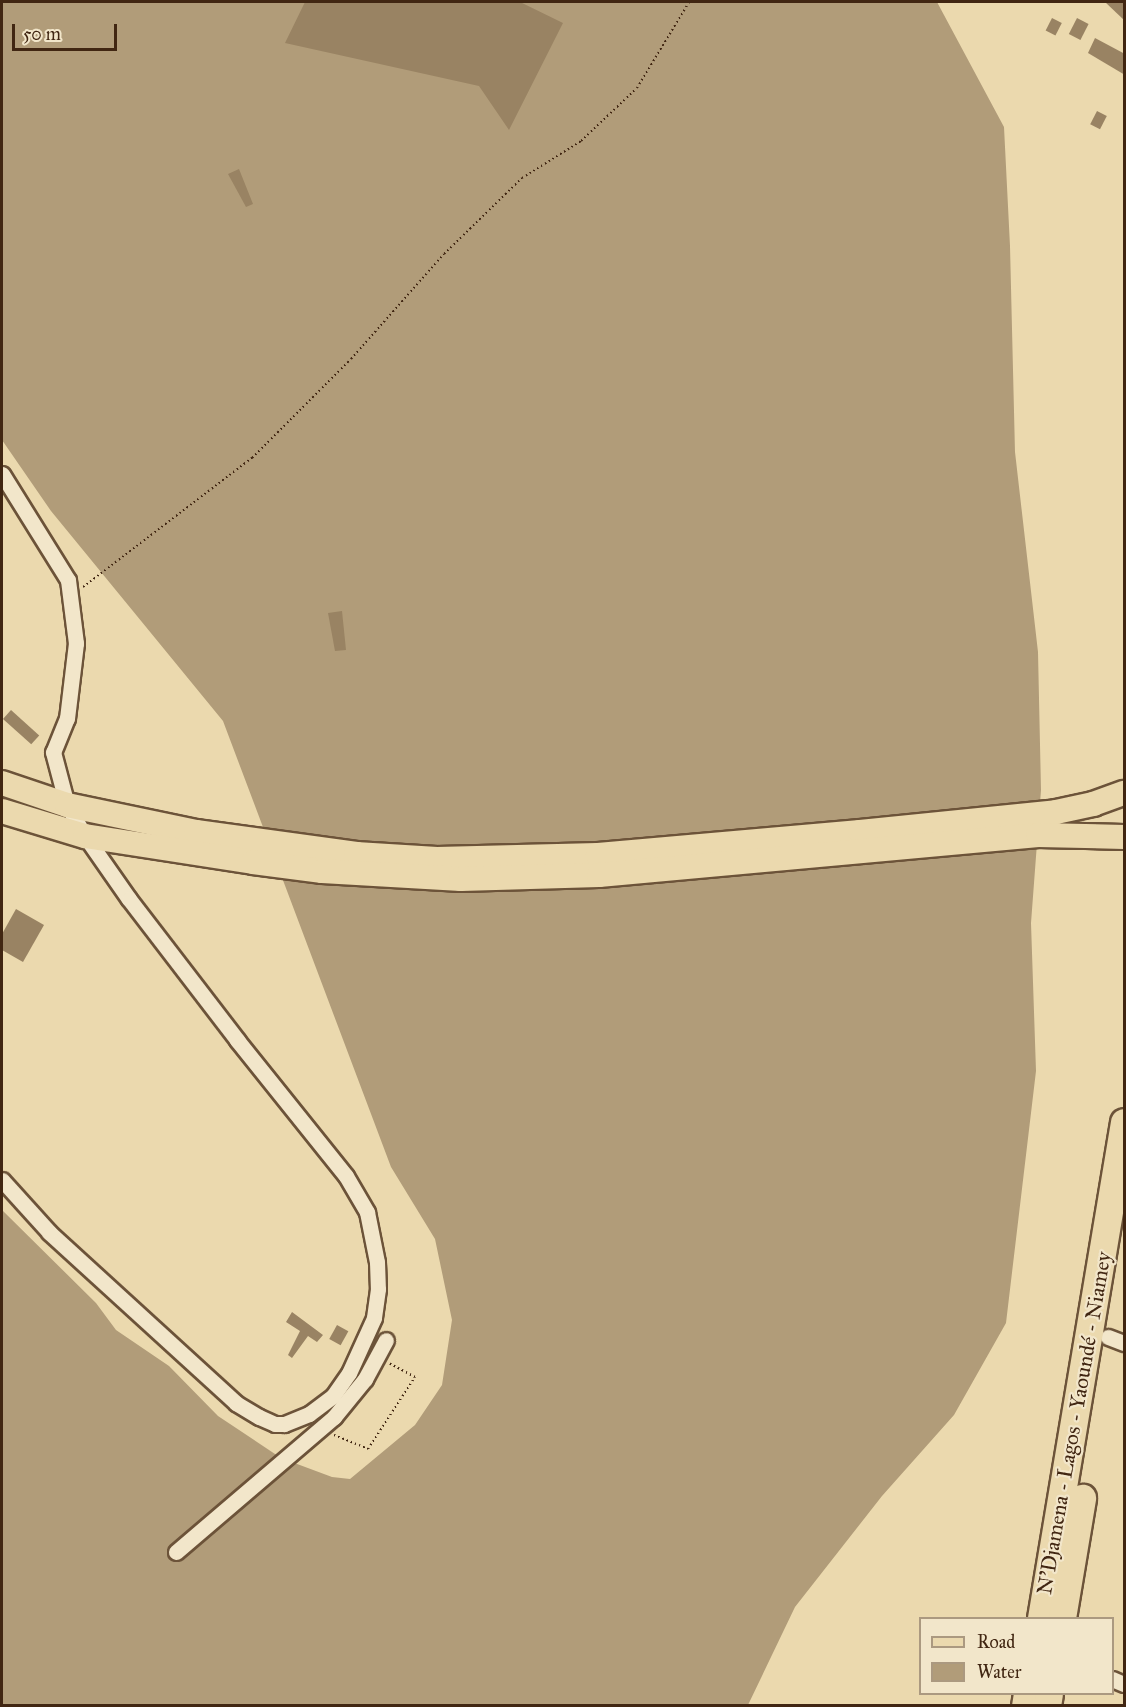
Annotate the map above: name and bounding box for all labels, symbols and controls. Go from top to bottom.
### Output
scale bar [15,12,120,50]
text: 50 m [23,23,61,45]
street label: N'Djamena - Lagos - Yaoundé - Niamey [1031,1250,1117,1596]
legend [919,1617,1114,1695]
text: Road [977,1631,1015,1653]
text: Water [977,1661,1021,1683]

